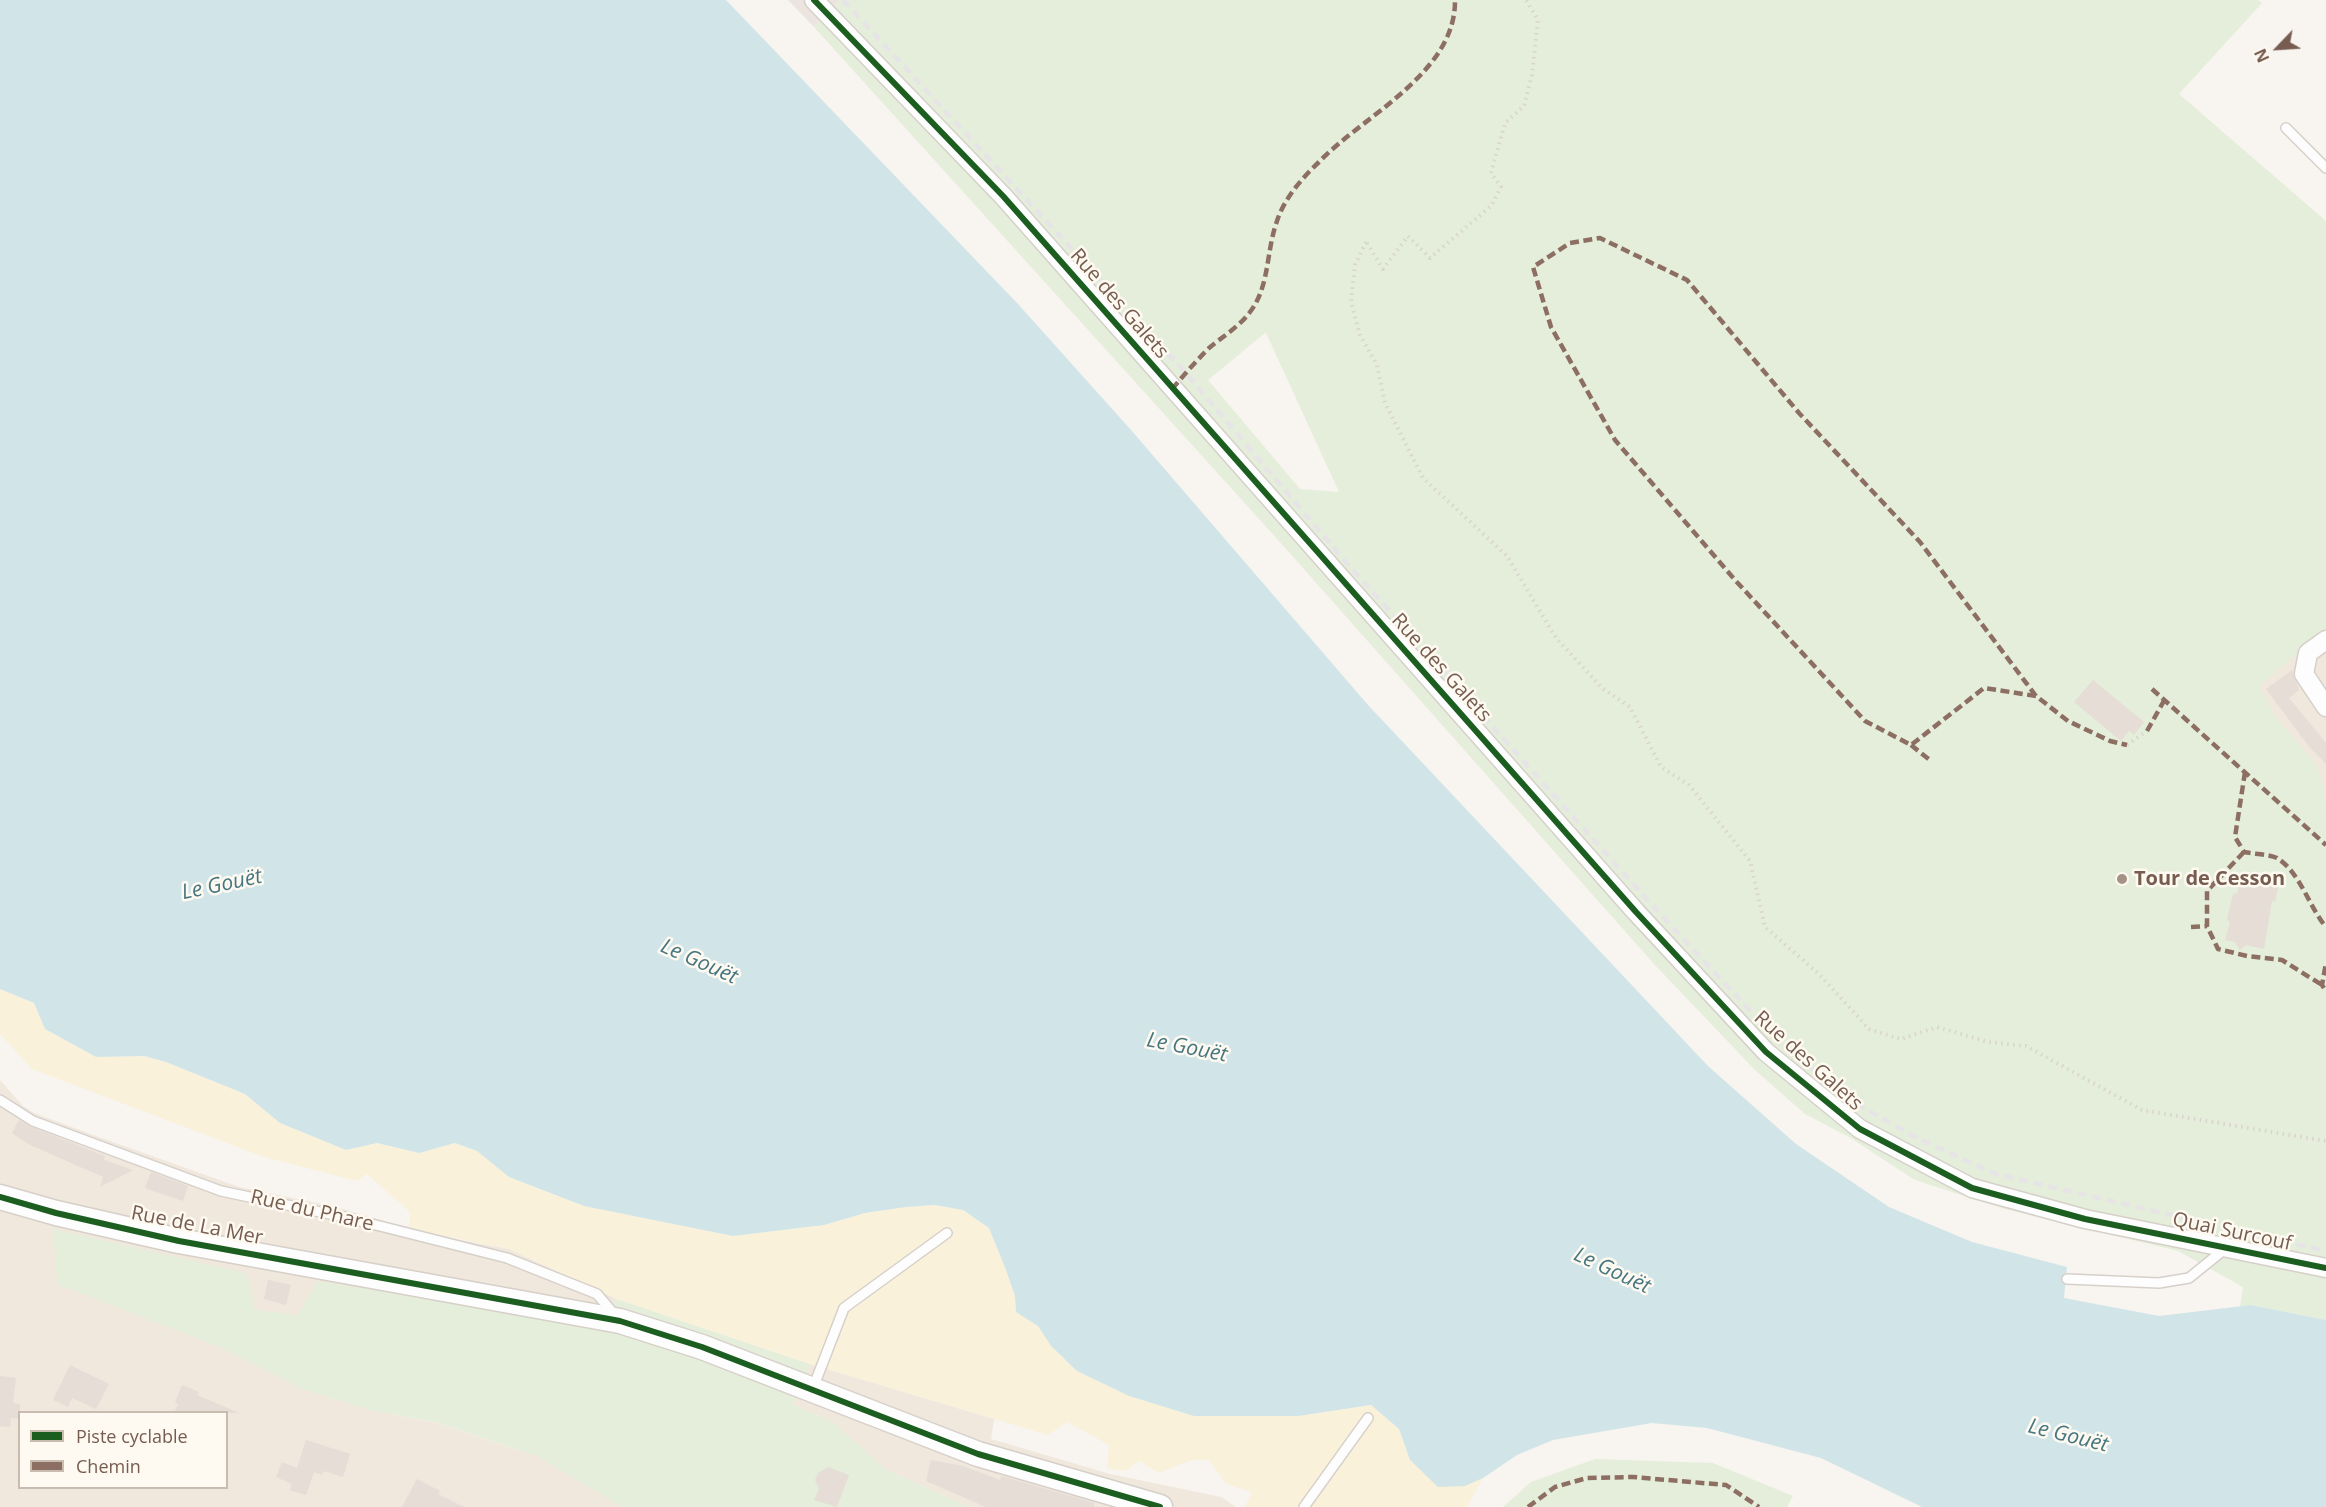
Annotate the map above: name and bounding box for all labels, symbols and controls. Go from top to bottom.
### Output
north arrow [2248,18,2308,78]
text: N [2249,45,2274,66]
street label: Rue des Galets [1065,244,1173,364]
street label: Rue des Galets [1386,609,1496,727]
water label: Le Gouët [179,864,265,906]
place label: Tour de Cesson [2134,867,2285,891]
marker: Tour de Cesson [2115,872,2129,886]
water label: Le Gouët [657,934,741,990]
street label: Rue des Galets [1749,1006,1867,1116]
water label: Le Gouët [1145,1028,1229,1068]
street label: Rue du Phare [248,1185,376,1237]
street label: Rue de La Mer [129,1201,265,1251]
street label: Quai Surcouf [2170,1208,2294,1256]
water label: Le Gouët [1570,1242,1654,1300]
legend [18,1411,228,1489]
water label: Le Gouët [2025,1414,2111,1458]
text: Piste cyclable [76,1424,188,1448]
text: Chemin [76,1454,141,1478]

